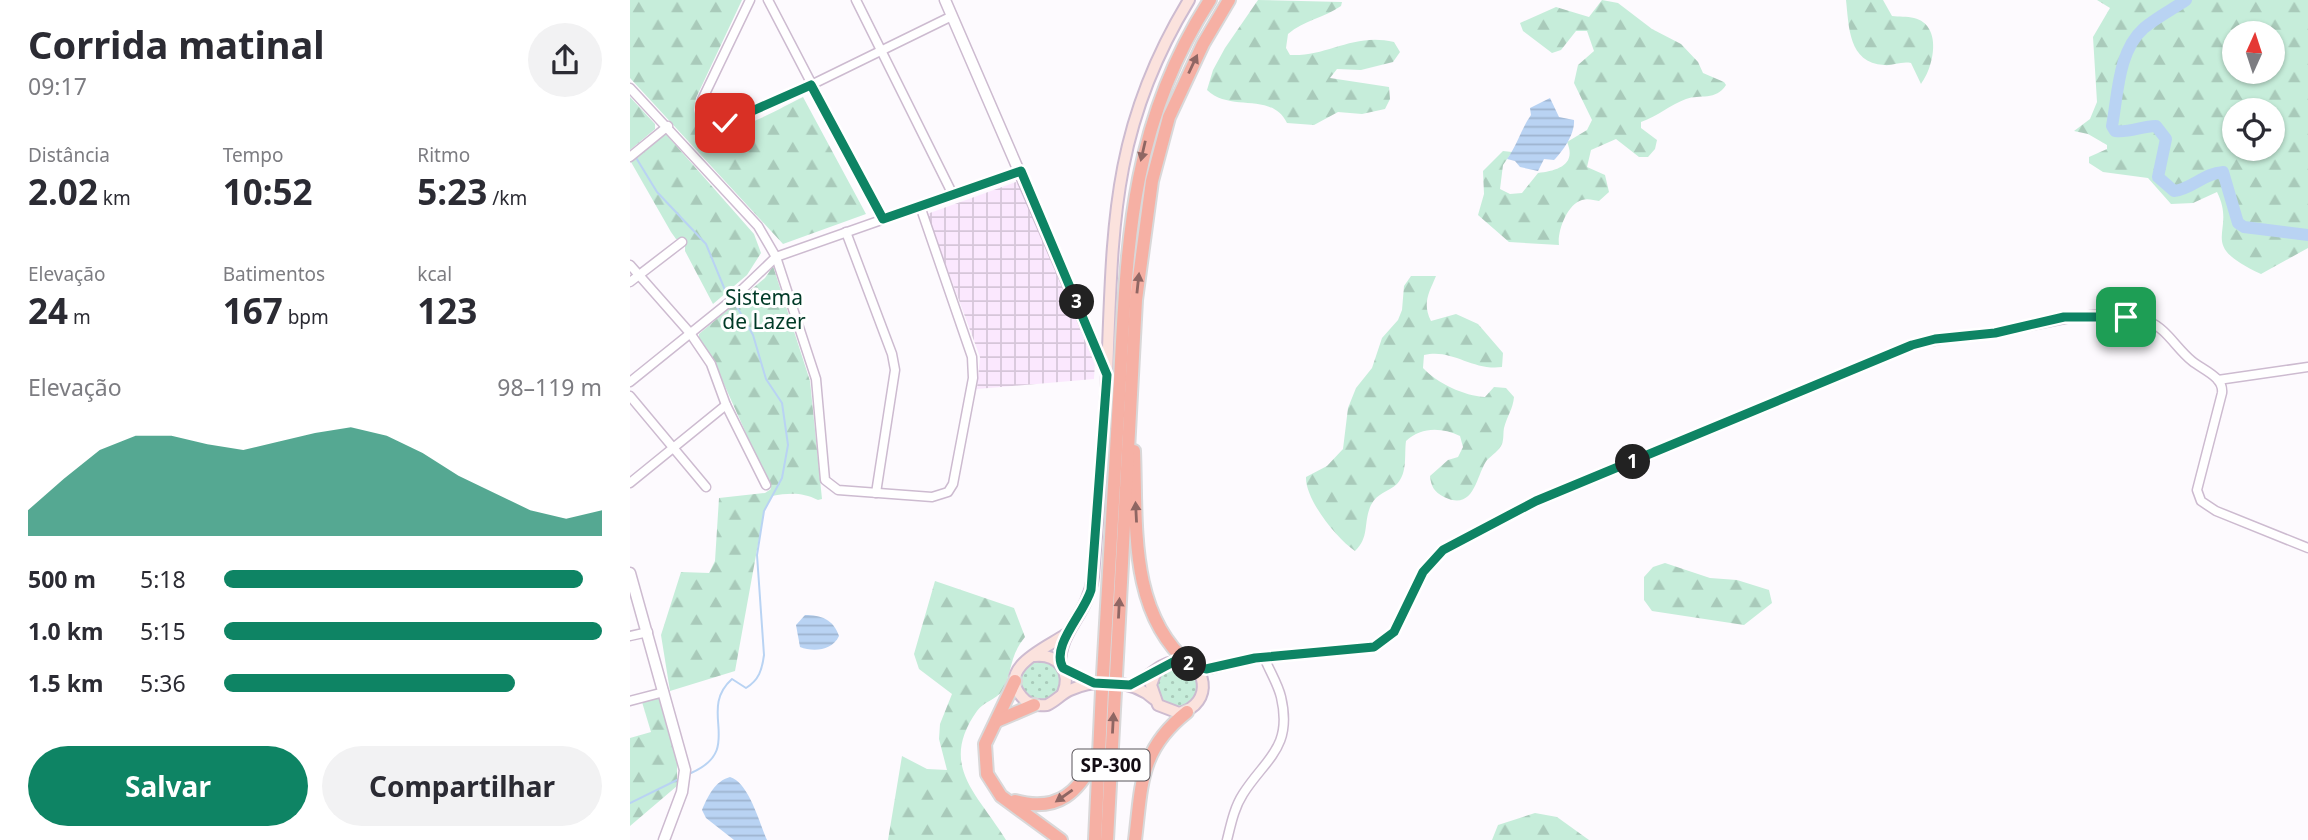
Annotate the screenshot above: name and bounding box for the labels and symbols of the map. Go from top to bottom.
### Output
north arrow [2222,21,2286,84]
one-way arrow [1188,54,1199,74]
pin [695,93,755,153]
one-way arrow [1138,140,1149,162]
one-way arrow [1133,271,1144,293]
park label: Sistema de Lazer [722,283,806,335]
pin: 3 [1060,284,1094,320]
pin [2096,287,2156,347]
pin: 1 [1616,444,1650,480]
one-way arrow [1131,501,1142,523]
one-way arrow [1114,596,1125,618]
pin: 2 [1172,646,1206,682]
one-way arrow [1108,712,1119,734]
road number: SP-300 [1072,750,1150,780]
one-way arrow [1055,789,1073,803]

